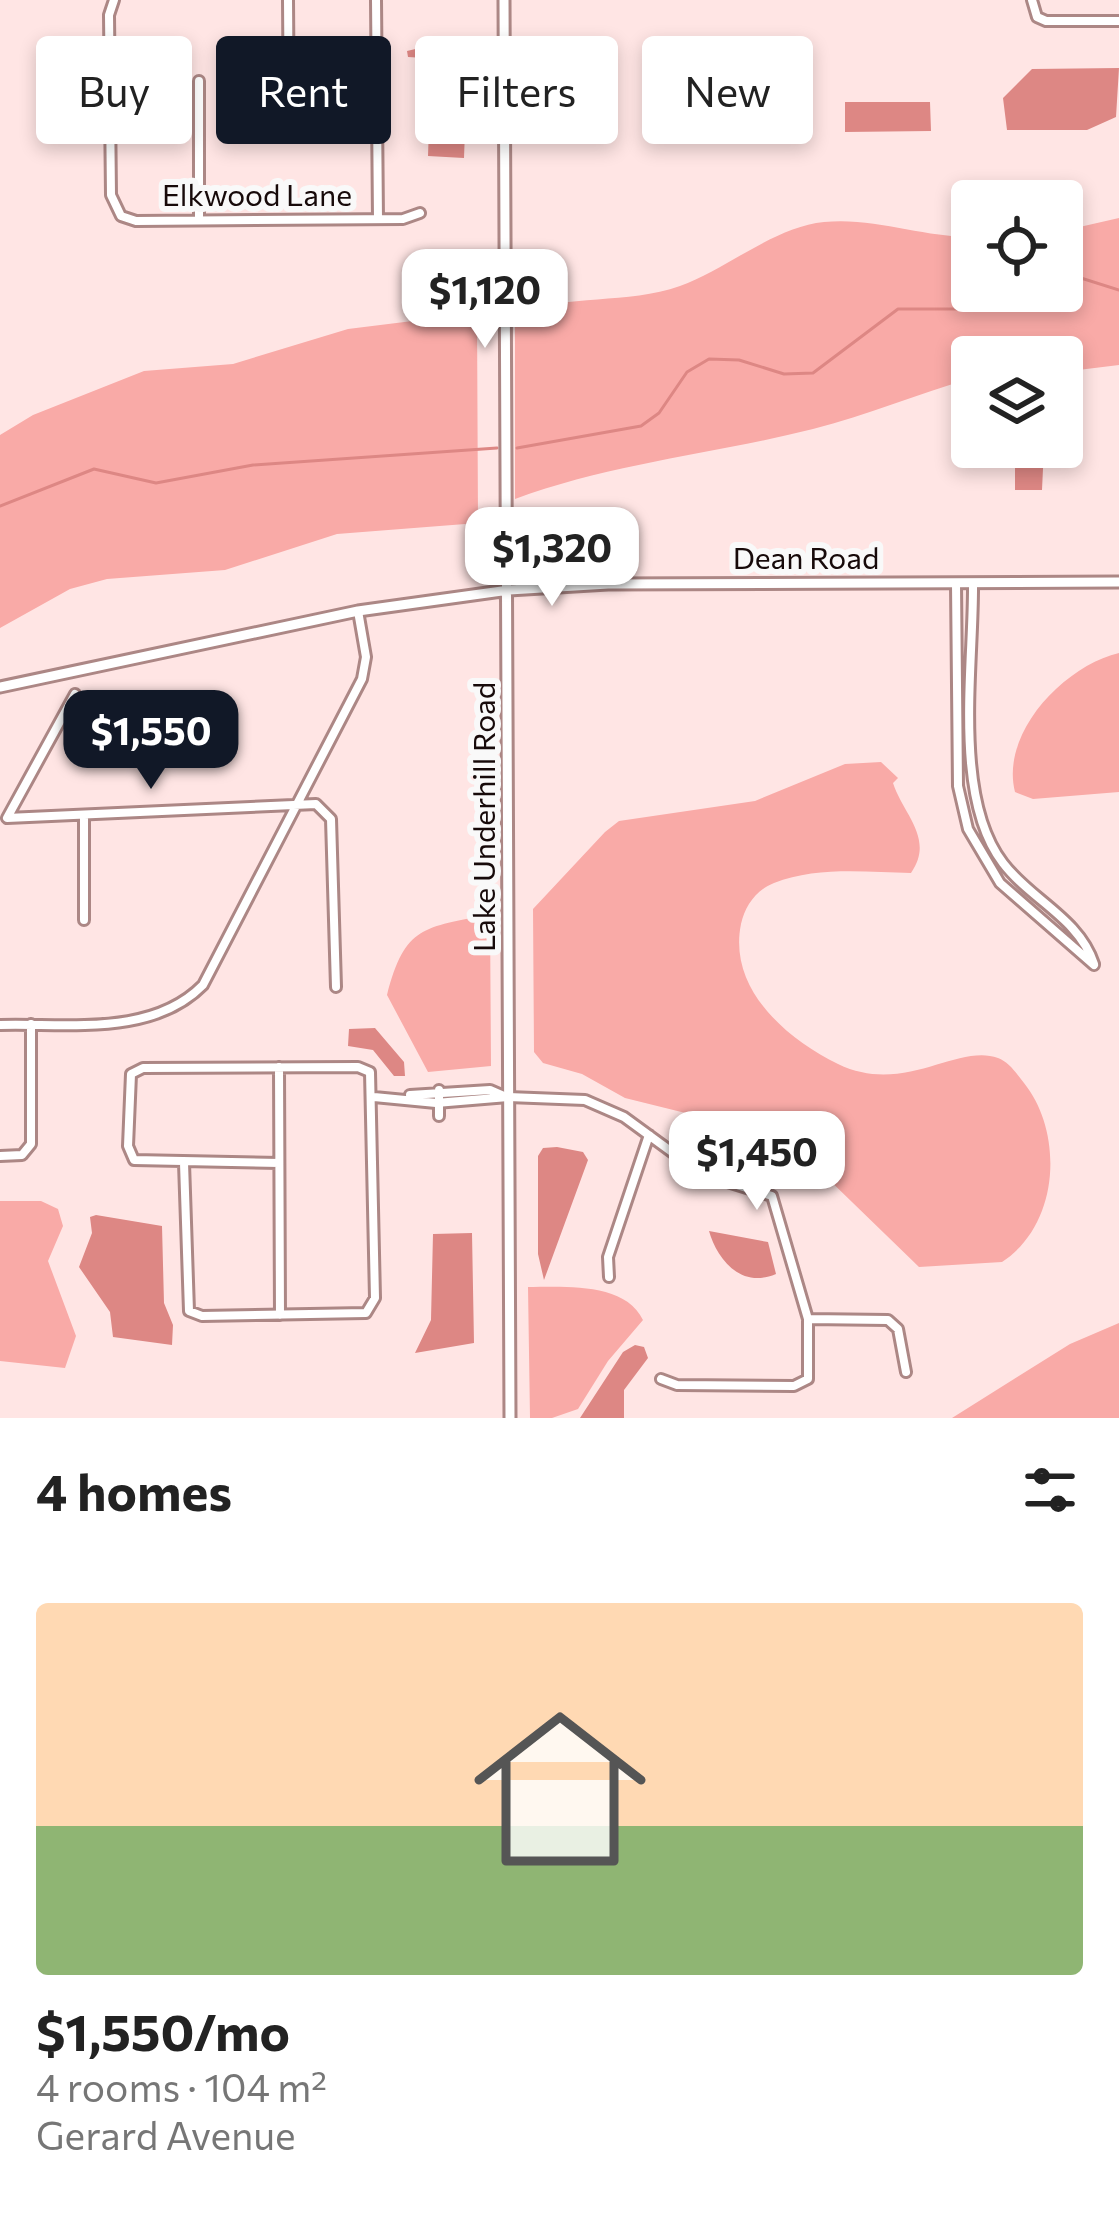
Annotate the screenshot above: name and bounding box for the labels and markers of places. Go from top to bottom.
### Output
pin: $1,120 [387,249,583,351]
pin: $1,320 [454,507,650,609]
pin: $1,550 [53,690,249,792]
pin: $1,450 [659,1111,855,1213]

